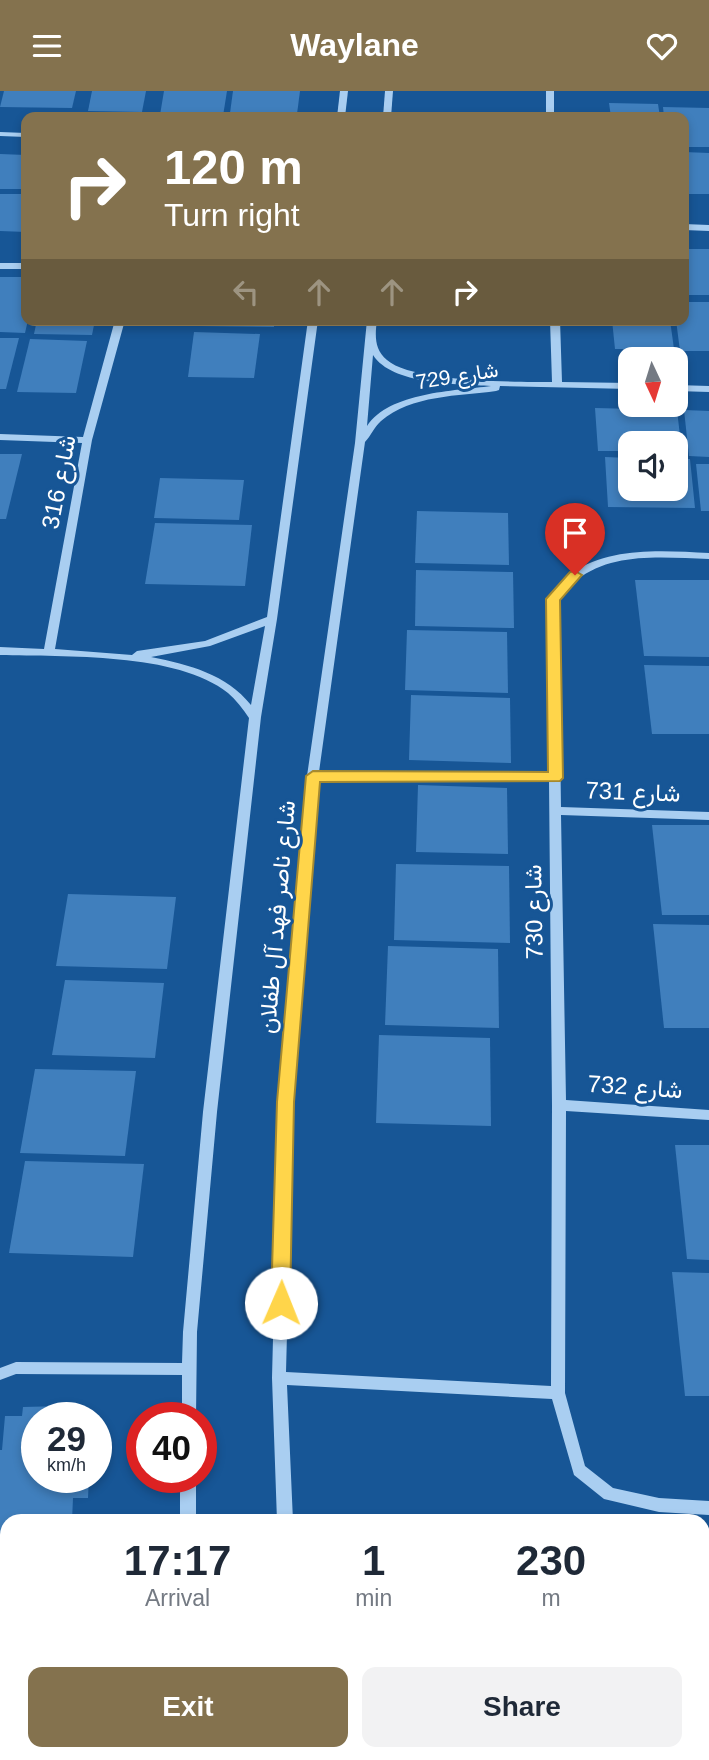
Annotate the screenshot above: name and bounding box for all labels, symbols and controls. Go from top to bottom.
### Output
icon: menu [28,27,66,65]
text: Waylane [290,27,419,63]
icon: heart [643,27,681,65]
icon: right [49,140,140,231]
text: 120 m [164,140,303,194]
text: Turn right [164,197,300,233]
icon: left [227,273,265,311]
icon: ahead [300,273,338,311]
icon: ahead [373,273,411,311]
icon: right [446,273,484,311]
north arrow [618,347,688,417]
map controls [618,347,688,501]
street label: شارع 729 [414,358,500,396]
button: sound [618,431,688,501]
street label: شارع 316 [36,433,84,532]
pin [545,503,605,575]
icon: arrive [556,514,594,552]
street label: شارع 731 [585,776,681,810]
street label: شارع ناصر فهد آل طفلان [253,799,303,1035]
street label: شارع 730 [519,864,551,960]
street label: شارع 732 [587,1070,683,1106]
position arrow [244,1266,318,1340]
speed limit sign: 40 [126,1402,217,1493]
text: 29 [47,1419,86,1458]
text: km/h [47,1455,86,1475]
text: 17:17 [124,1537,231,1584]
text: 1 [362,1537,385,1584]
text: 230 [516,1537,586,1584]
text: Arrival [145,1585,210,1611]
text: min [355,1585,392,1611]
text: m [542,1585,561,1611]
button: Exit [28,1667,348,1747]
button: Share [362,1667,682,1747]

